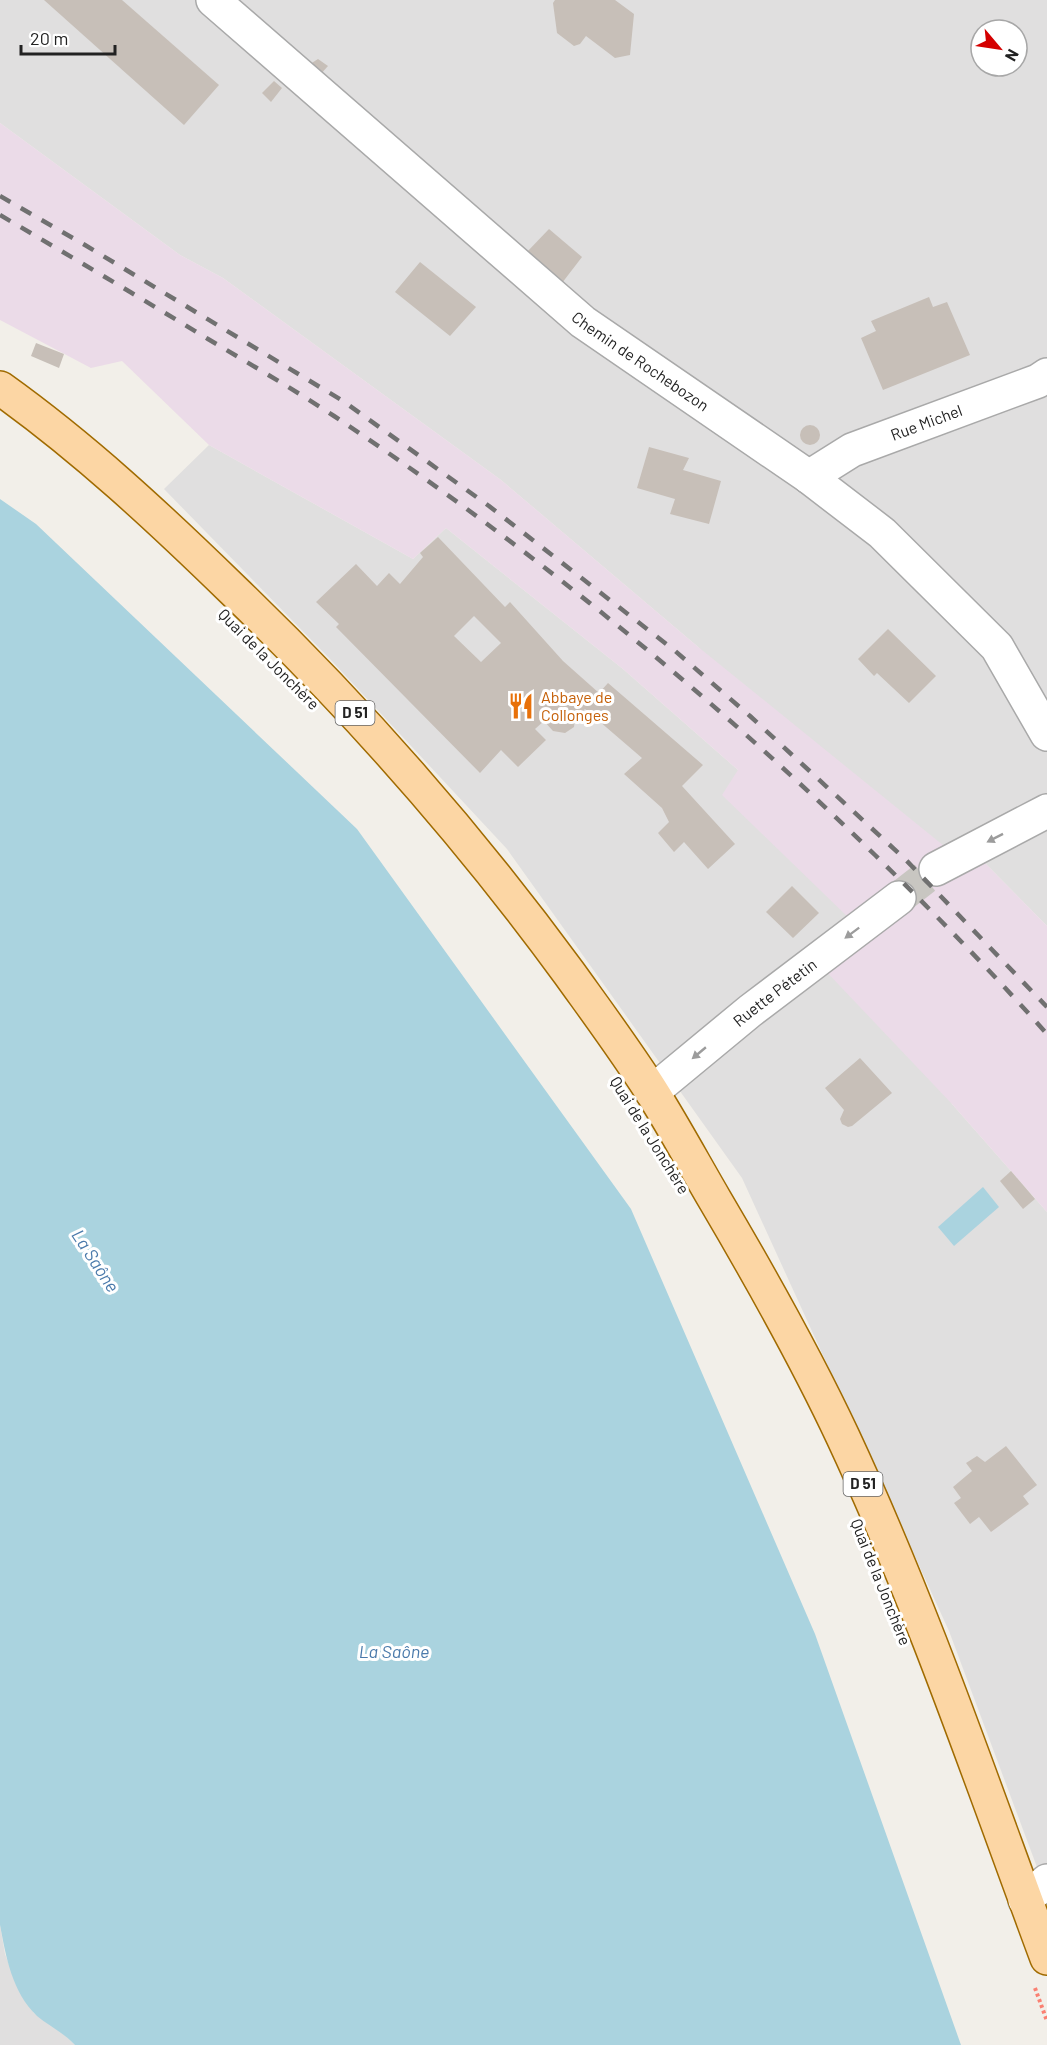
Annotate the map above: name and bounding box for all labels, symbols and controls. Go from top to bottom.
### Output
scale bar [21,18,116,56]
north arrow [969,18,1029,78]
text: 20 m [30,27,68,49]
text: N [1002,46,1023,65]
street label: Chemin de Rochebozon [568,307,713,415]
street label: Rue Michel [888,400,964,444]
street label: Quai de la Jonchère [215,604,324,713]
place label: Abbaye de Collonges [541,687,612,724]
restaurant icon: Abbaye de Collonges [506,691,536,721]
road number: D 51 [336,701,374,725]
one-way arrow [986,833,1004,843]
one-way arrow [845,927,860,939]
street label: Ruette Pétetin [729,954,820,1030]
one-way arrow [691,1047,707,1060]
street label: Quai de la Jonchère [607,1073,694,1197]
water label: La Saône [67,1225,124,1296]
road number: D 51 [844,1472,882,1496]
street label: Quai de la Jonchère [847,1516,916,1648]
water label: La Saône [359,1640,429,1662]

